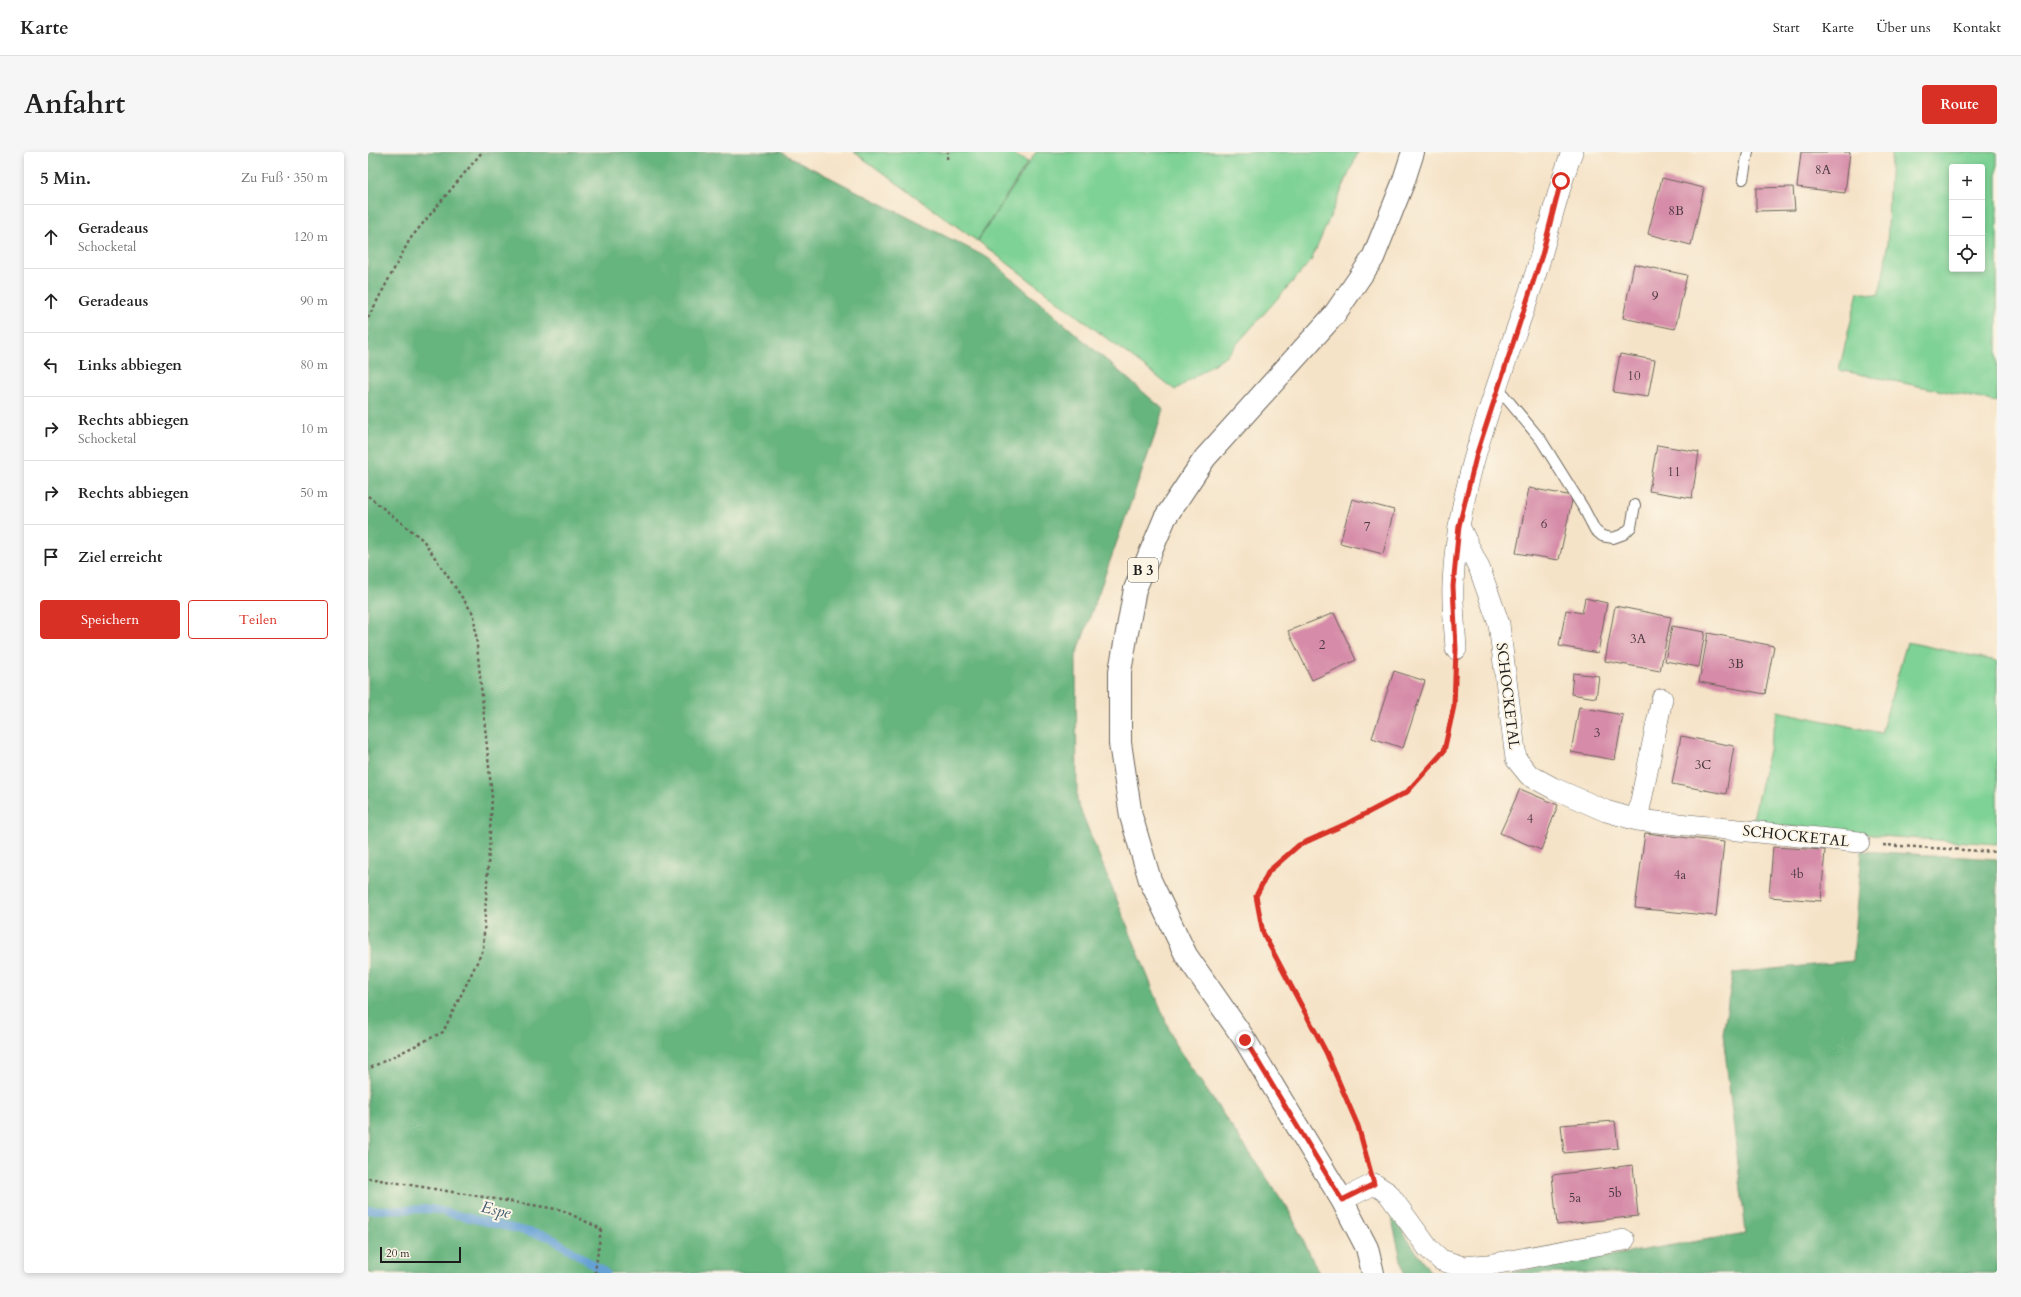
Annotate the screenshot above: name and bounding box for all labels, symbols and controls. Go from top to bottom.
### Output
text: Karte [20,15,69,41]
text: Start [1773,18,1800,37]
text: Karte [1822,18,1854,37]
text: Über uns [1876,18,1931,37]
text: Kontakt [1953,18,2001,37]
text: Anfahrt [24,85,125,123]
button: Route [1922,85,1997,124]
house number: 8A [1815,161,1832,179]
map controls [1949,164,1985,272]
button: + [1949,164,1985,200]
text: 5 Min. [40,167,91,190]
text: Zu Fuß · 350 m [241,169,328,187]
route start [1552,172,1570,190]
button: − [1949,200,1985,236]
house number: 8B [1668,202,1684,220]
text: Geradeaus [78,218,148,238]
icon: ahead [40,226,62,248]
text: 120 m [294,228,328,246]
button: locate [1949,236,1985,272]
text: Schocketal [78,238,136,256]
house number: 9 [1652,287,1659,305]
icon: ahead [40,290,62,312]
text: Geradeaus [78,291,148,311]
text: 90 m [300,292,328,310]
icon: left [40,354,62,376]
text: Links abbiegen [78,355,182,375]
text: 80 m [300,356,328,374]
house number: 10 [1627,367,1641,385]
text: Rechts abbiegen [78,410,189,430]
icon: right [40,418,62,440]
text: 10 m [300,420,328,438]
text: Schocketal [78,430,136,448]
house number: 11 [1667,463,1681,481]
icon: right [40,482,62,504]
text: Rechts abbiegen [78,483,189,503]
text: 50 m [300,484,328,502]
house number: 6 [1541,515,1548,533]
house number: 7 [1364,518,1371,536]
icon: arrive [40,546,62,568]
text: Ziel erreicht [78,547,162,567]
road number: B 3 [1128,558,1158,582]
button: Speichern [40,600,180,639]
button: Teilen [188,600,328,639]
house number: 3A [1630,630,1647,648]
house number: 2 [1319,636,1326,654]
street label: SCHOCKETAL [1492,642,1525,751]
house number: 3B [1728,655,1744,673]
house number: 3 [1594,724,1600,742]
house number: 3C [1695,756,1711,774]
house number: 4 [1527,810,1534,828]
street label: SCHOCKETAL [1742,820,1851,852]
house number: 4b [1790,865,1804,883]
house number: 4a [1674,866,1687,884]
route end [1236,1031,1254,1049]
house number: 5b [1608,1184,1622,1202]
house number: 5a [1569,1189,1582,1207]
water label: Espe [479,1196,514,1224]
scale bar [380,1245,461,1264]
text: 20 m [386,1246,410,1261]

